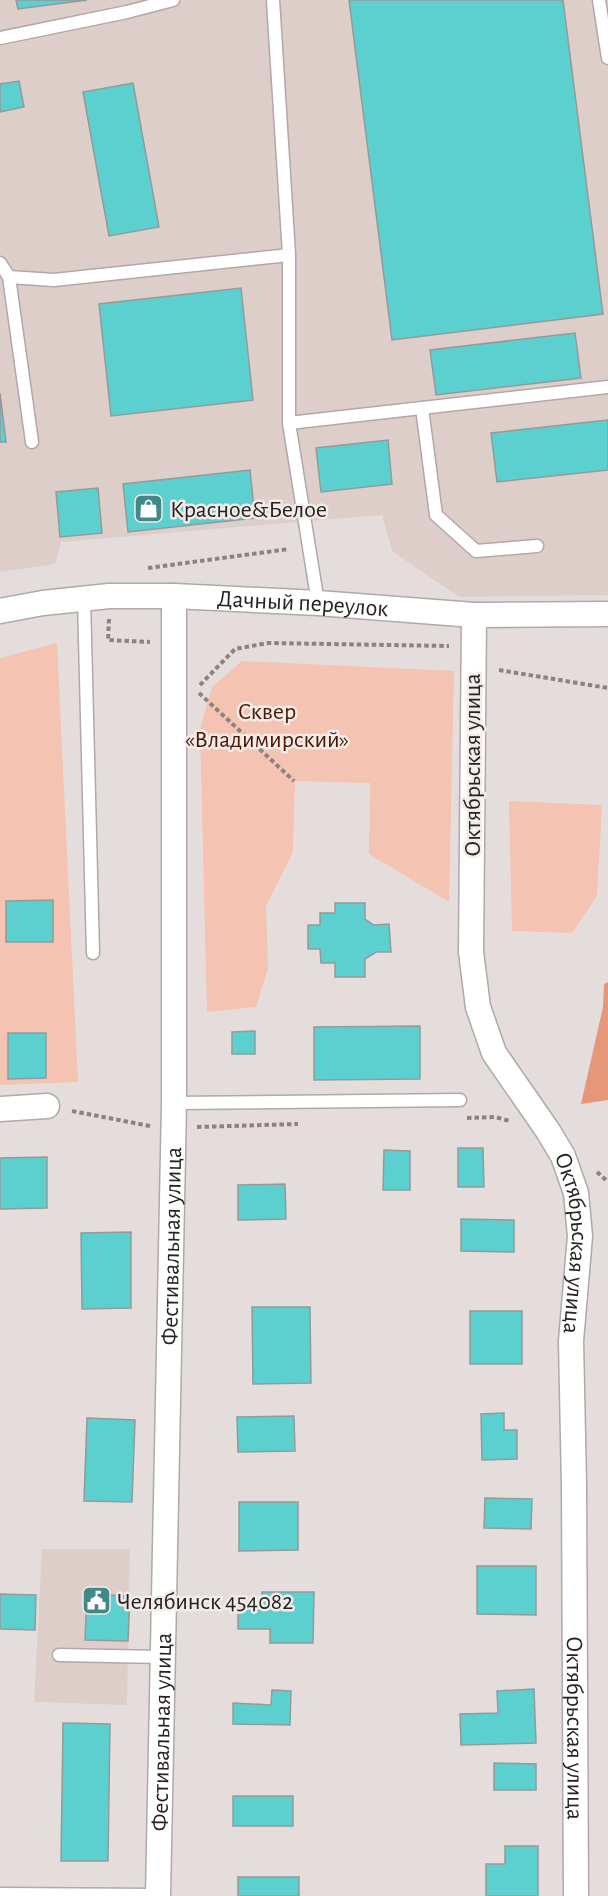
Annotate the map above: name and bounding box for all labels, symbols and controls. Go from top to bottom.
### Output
shop icon: Красное&Белое [133,493,165,525]
place label: Красное&Белое [170,498,327,522]
street label: Дачный переулок [216,587,389,621]
street label: Октябрьская улица [461,673,485,857]
park label: Сквер «Владимирский» [185,700,349,752]
street label: Фестивальная улица [158,1147,186,1346]
street label: Октябрьская улица [550,1149,591,1335]
public building icon: Челябинск 454082 [80,1585,112,1617]
place label: Челябинск 454082 [117,1590,293,1614]
street label: Фестивальная улица [148,1632,176,1832]
street label: Октябрьская улица [562,1636,587,1820]

